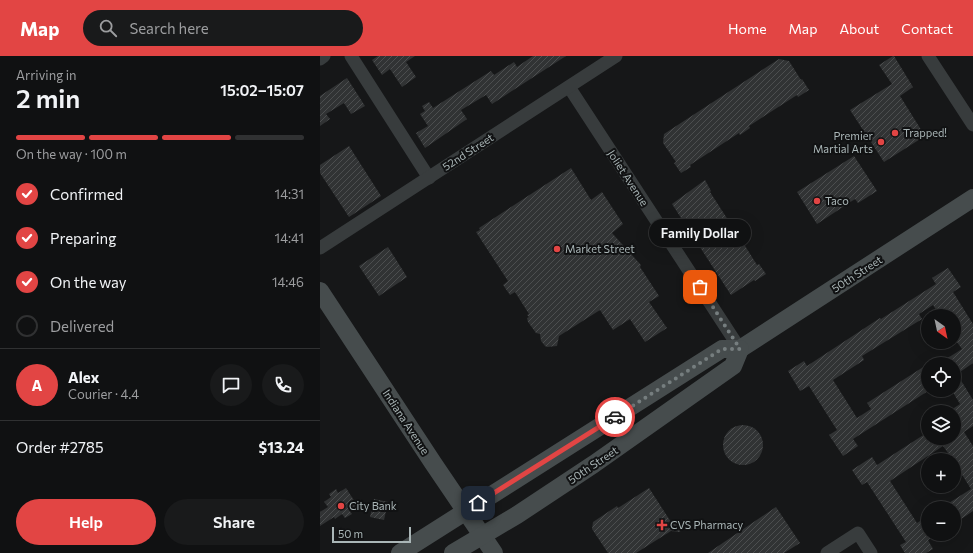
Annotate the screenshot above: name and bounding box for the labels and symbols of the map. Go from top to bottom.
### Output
place label: Trapped! [903,126,947,139]
marker: Trapped! [890,128,900,138]
place label: Premier Martial Arts [813,129,874,155]
street label: 52nd Street [440,130,496,173]
marker: Premier Martial Arts [876,137,886,147]
street label: Joliet Avenue [605,147,652,209]
place label: Taco [825,194,849,207]
marker: Taco [812,196,822,206]
callout: Family Dollar [649,219,751,247]
place label: Market Street [565,242,635,255]
marker: Market Street [552,244,562,254]
street label: 50th Street [829,252,885,295]
pin [683,270,717,304]
north arrow [921,309,961,349]
street label: Indiana Avenue [381,387,432,457]
courier [595,397,635,437]
street label: 50th Street [565,443,621,486]
pin [461,486,495,520]
place label: City Bank [349,499,397,512]
marker: City Bank [336,501,346,511]
place label: CVS Pharmacy [670,518,744,531]
marker: CVS Pharmacy [657,520,667,530]
scale bar [332,525,411,544]

